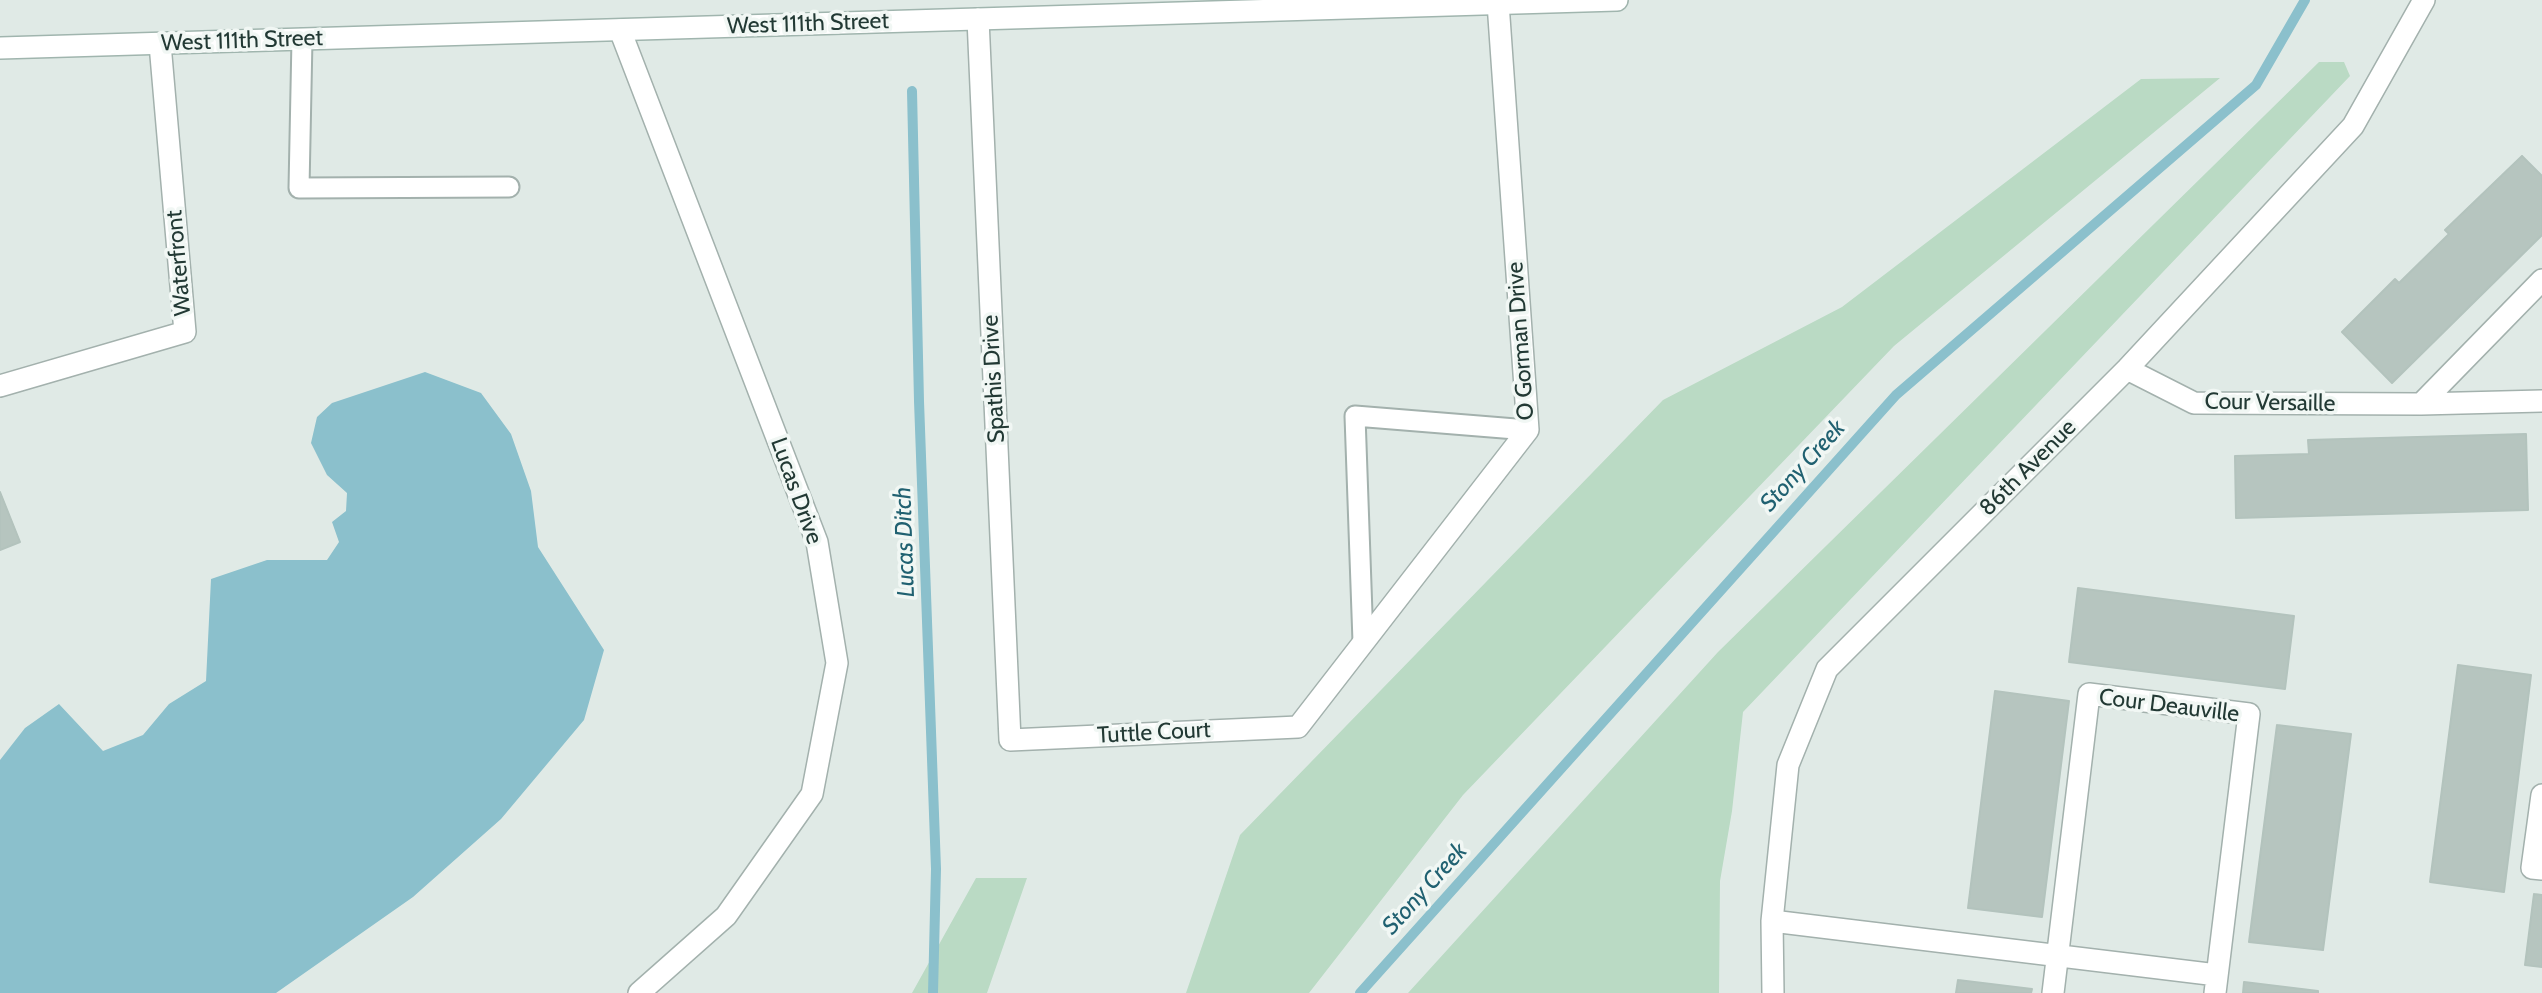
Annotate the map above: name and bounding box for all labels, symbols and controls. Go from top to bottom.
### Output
street label: West 111th Street [727,7,889,41]
street label: West 111th Street [161,24,323,58]
street label: Waterfront [161,209,197,317]
street label: O Gorman Drive [1502,261,1540,421]
street label: Spathis Drive [977,314,1011,444]
street label: Cour Versaille [2204,388,2336,418]
water label: Stony Creek [1754,414,1852,518]
street label: 86th Avenue [1974,414,2082,522]
street label: Lucas Drive [764,434,828,548]
water label: Lucas Ditch [889,486,921,598]
street label: Cour Deauville [2097,684,2241,728]
street label: Tuttle Court [1097,716,1211,750]
water label: Stony Creek [1376,837,1474,941]

